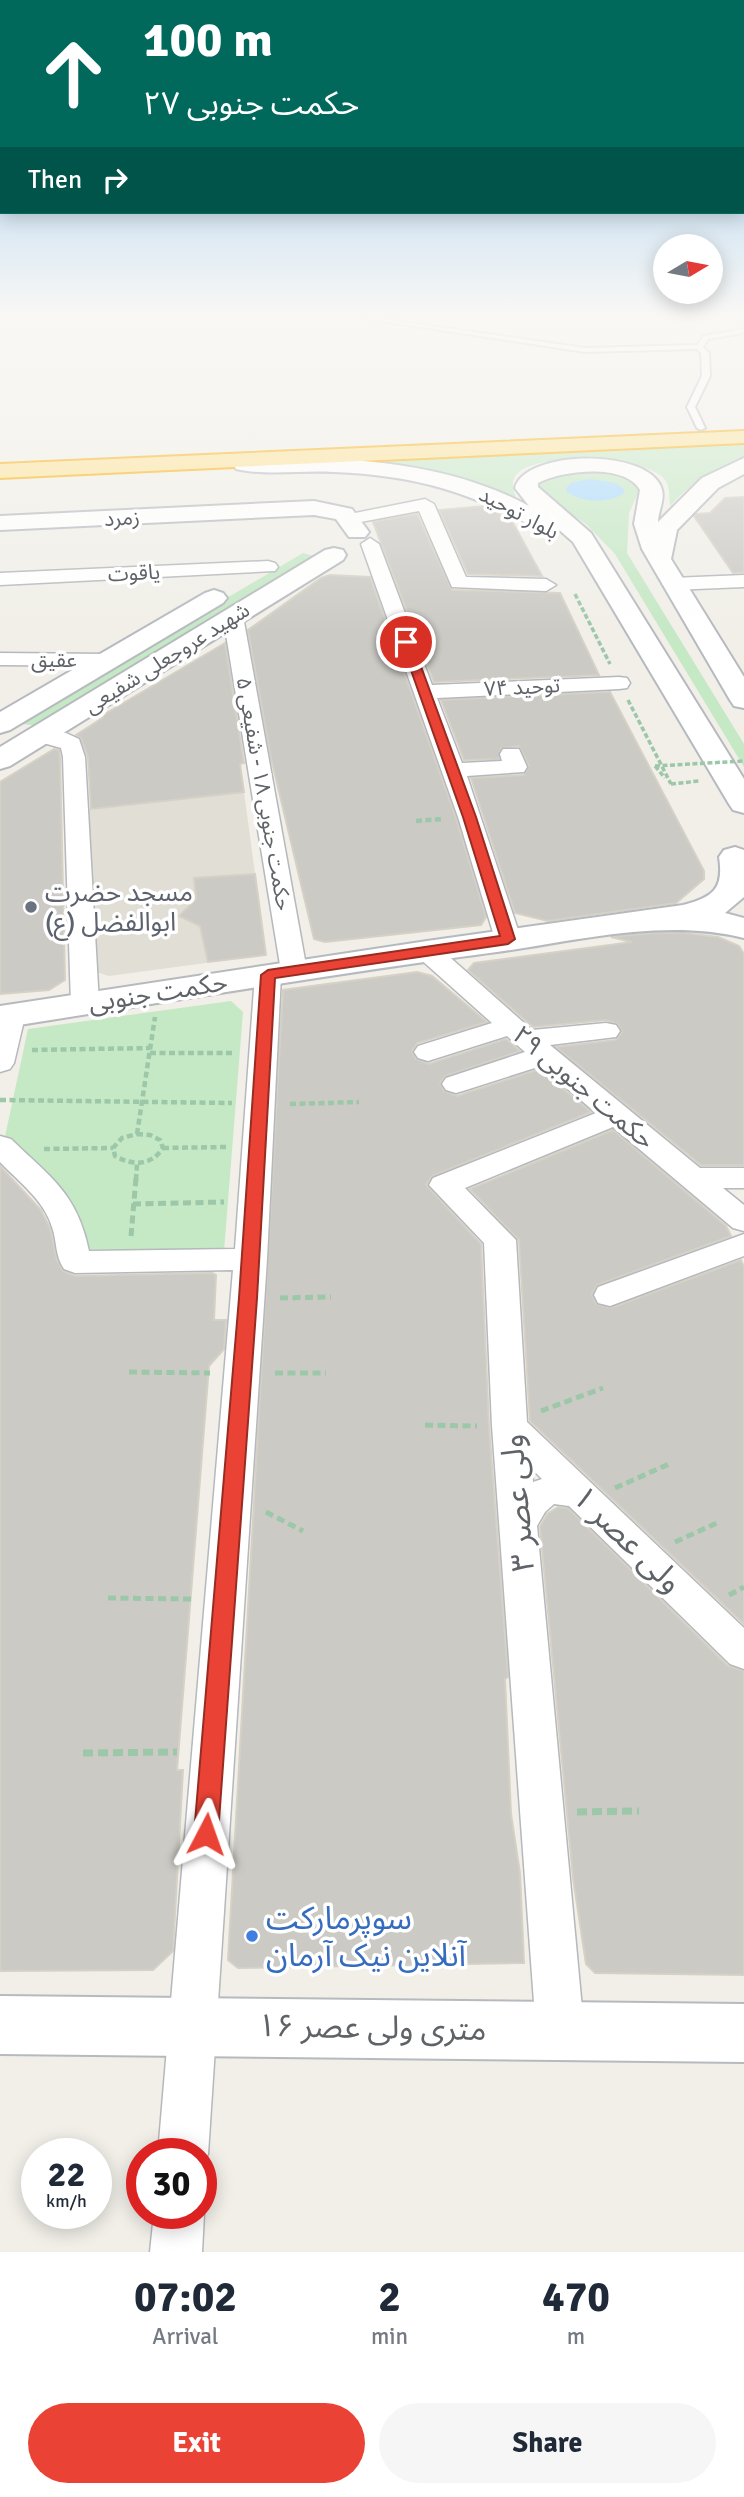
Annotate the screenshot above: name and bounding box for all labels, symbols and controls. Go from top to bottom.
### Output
text: 100 m [143,10,273,70]
icon: ahead [28,28,119,119]
text: حکمت جنوبی ۲۷ [143,84,359,123]
icon: right [96,161,134,199]
text: Then [28,164,82,196]
north arrow [653,234,723,304]
map controls [653,234,723,304]
street label: بلوار توحید [475,481,563,545]
street label: زمرد [104,504,140,532]
street label: یاقوت [107,559,161,587]
street label: شهید عروجعلی شفیعی [80,597,254,719]
pin [376,612,436,672]
icon: arrive [387,623,425,661]
street label: عقیق [31,647,77,673]
street label: توحید ۷۴ [483,672,561,702]
street label: حکمت جنوبی ۱۸ - شفیعی ۵ [231,675,297,913]
place label: مسجد حضرت ابوالفضل (ع) [45,877,193,941]
marker: مسجد حضرت ابوالفضل (ع) [23,899,39,915]
street label: حکمت جنوبی [86,966,230,1020]
street label: حکمت جنوبی ۲۹ [506,1019,661,1157]
street label: ولی عصر ۳ [492,1433,543,1573]
street label: ولی عصر ۱ [565,1477,691,1601]
position arrow [169,1797,243,1871]
place label: سوپرمارکت آنلاین نیک آرمان [266,1899,468,1975]
marker: سوپرمارکت آنلاین نیک آرمان [244,1928,260,1944]
street label: ۱۶ متری ولی عصر [257,2006,487,2049]
speed limit sign: 30 [126,2138,217,2229]
text: 22 [48,2153,85,2196]
text: km/h [46,2190,87,2212]
text: 07:02 [134,2272,237,2323]
text: 2 [378,2272,401,2323]
text: 470 [542,2272,610,2323]
text: Arrival [152,2322,219,2351]
text: min [371,2322,408,2351]
text: m [567,2322,585,2351]
button: Exit [28,2403,365,2483]
button: Share [379,2403,716,2483]

